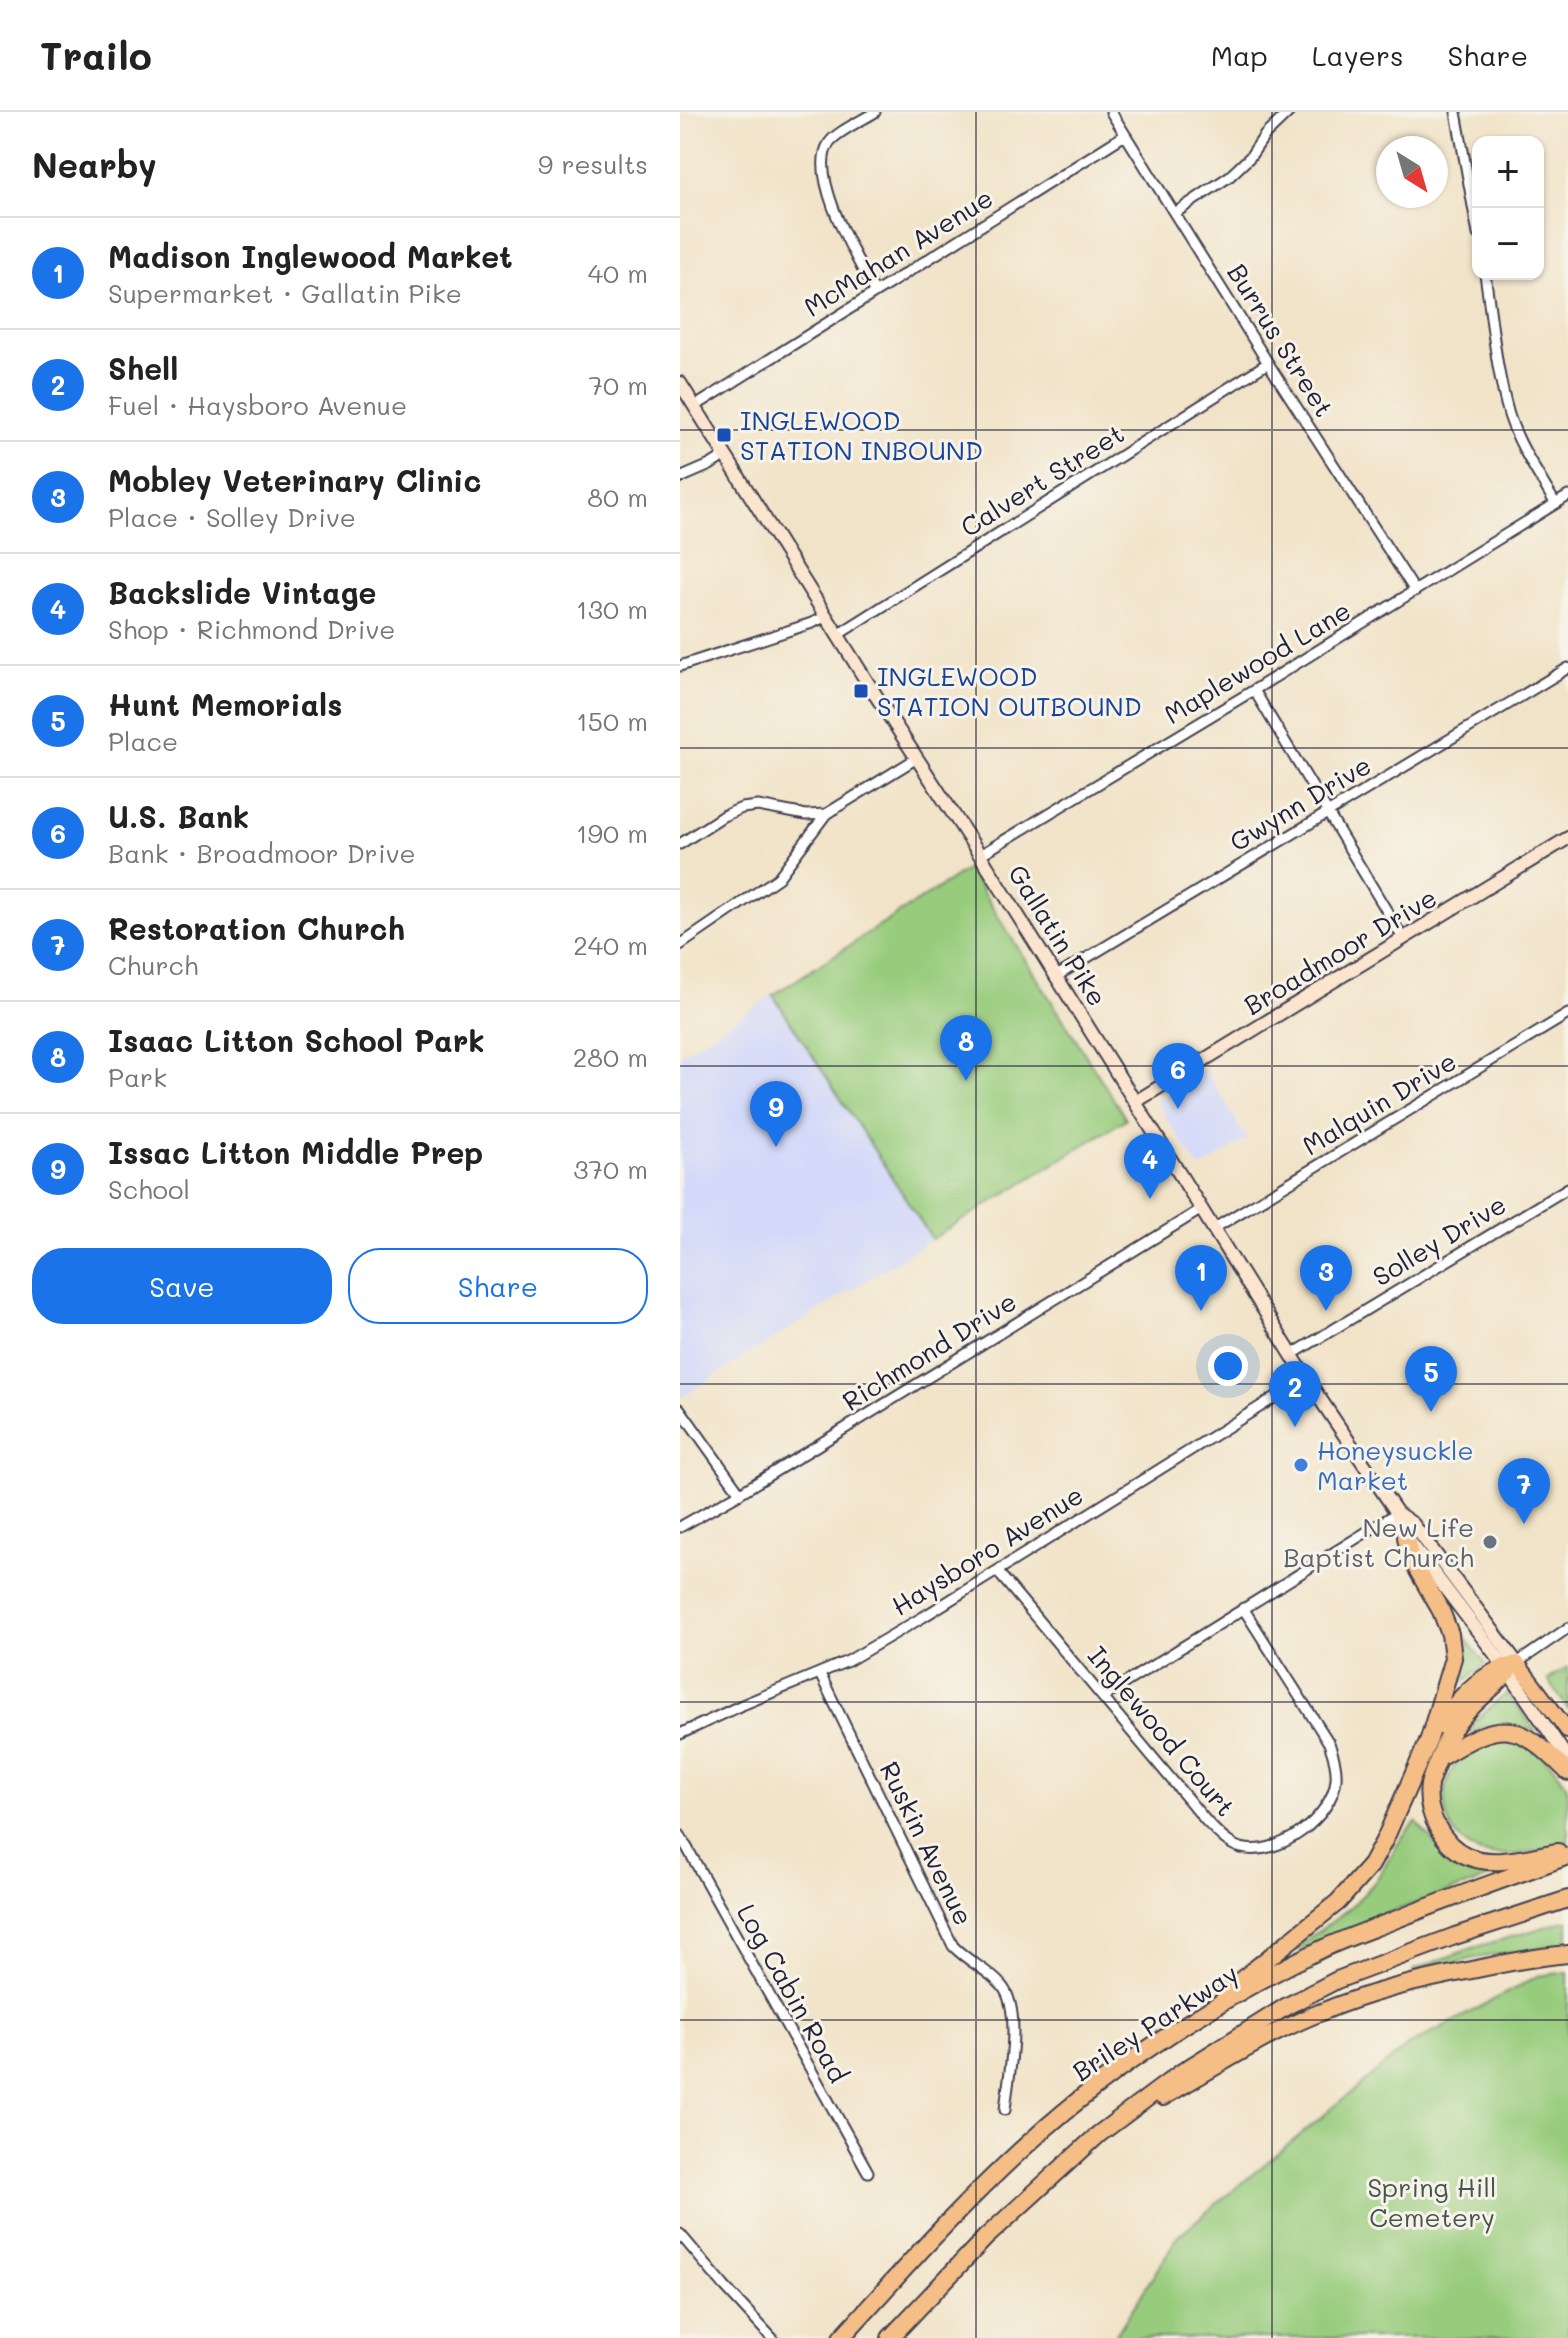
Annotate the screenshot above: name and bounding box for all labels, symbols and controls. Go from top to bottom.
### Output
text: Trailo [40,30,152,80]
text: Map [1211,37,1268,73]
text: Layers [1312,37,1404,73]
text: Share [1448,37,1528,73]
north arrow [1376,136,1448,208]
map controls [1472,136,1544,280]
button: + [1472,136,1544,208]
text: Nearby [32,142,157,187]
text: 9 results [538,147,648,181]
street label: McMahan Avenue [797,180,999,324]
button: − [1472,208,1544,280]
text: Madison Inglewood Market [108,236,513,276]
text: 1 [52,256,64,290]
text: 40 m [588,256,648,290]
street label: Burrus Street [1220,257,1342,423]
text: Supermarket · Gallatin Pike [108,276,462,310]
text: Shell [108,348,178,388]
text: 2 [51,368,65,402]
text: 70 m [588,368,648,402]
text: Fuel · Haysboro Avenue [108,388,407,422]
place label: INGLEWOOD STATION INBOUND [740,403,983,467]
street label: Calvert Street [954,416,1130,544]
marker: INGLEWOOD STATION INBOUND [715,426,733,444]
text: Mobley Veterinary Clinic [108,460,481,500]
text: 3 [50,480,66,514]
text: 80 m [587,480,648,514]
text: Place · Solley Drive [108,500,356,534]
text: Backslide Vintage [108,572,377,612]
text: 4 [50,592,66,626]
text: 130 m [576,592,648,626]
street label: Maplewood Lane [1157,593,1357,731]
text: Shop · Richmond Drive [108,612,395,646]
place label: INGLEWOOD STATION OUTBOUND [877,659,1142,723]
marker: INGLEWOOD STATION OUTBOUND [852,682,870,700]
text: Hunt Memorials [108,684,342,724]
text: 5 [50,704,66,738]
text: 150 m [576,704,648,738]
text: Place [108,724,178,758]
street label: Gwynn Drive [1223,748,1377,858]
text: U.S. Bank [108,796,249,836]
text: 6 [50,816,66,850]
text: 190 m [576,816,648,850]
text: Bank · Broadmoor Drive [108,836,415,870]
street label: Gallatin Pike [1001,858,1115,1012]
street label: Broadmoor Drive [1237,880,1443,1022]
text: Restoration Church [108,908,405,948]
text: 7 [51,928,65,962]
text: 240 m [573,928,648,962]
text: Church [108,948,198,982]
pin: 8 [940,1015,992,1081]
text: Isaac Litton School Park [108,1020,485,1060]
text: 8 [50,1040,66,1074]
text: 280 m [573,1040,648,1074]
pin: 6 [1152,1043,1204,1109]
street label: Malquin Drive [1296,1044,1462,1162]
text: Park [108,1060,167,1094]
pin: 9 [750,1081,802,1147]
text: Issac Litton Middle Prep [108,1132,483,1172]
pin: 4 [1124,1133,1176,1199]
text: 9 [50,1152,66,1186]
text: 370 m [573,1152,648,1186]
text: School [108,1172,190,1206]
street label: Solley Drive [1366,1187,1512,1293]
pin: 1 [1175,1245,1227,1311]
pin: 3 [1300,1245,1352,1311]
button: Save [32,1248,332,1324]
button: Share [348,1248,648,1324]
street label: Richmond Drive [836,1284,1022,1418]
your location [1208,1346,1248,1386]
pin: 5 [1405,1346,1457,1412]
pin: 2 [1269,1361,1321,1427]
place label: Honeysuckle Market [1317,1433,1474,1497]
marker: Honeysuckle Market [1292,1456,1310,1474]
pin: 7 [1498,1458,1550,1524]
street label: Haysboro Avenue [885,1477,1089,1623]
place label: New Life Baptist Church [1283,1510,1474,1574]
marker: New Life Baptist Church [1481,1533,1499,1551]
street label: Inglewood Court [1081,1639,1243,1823]
street label: Ruskin Avenue [873,1756,981,1930]
street label: Log Cabin Road [730,1898,856,2088]
street label: Briley Parkway [1066,1956,1244,2088]
park label: Spring Hill Cemetery [1367,2170,1497,2234]

